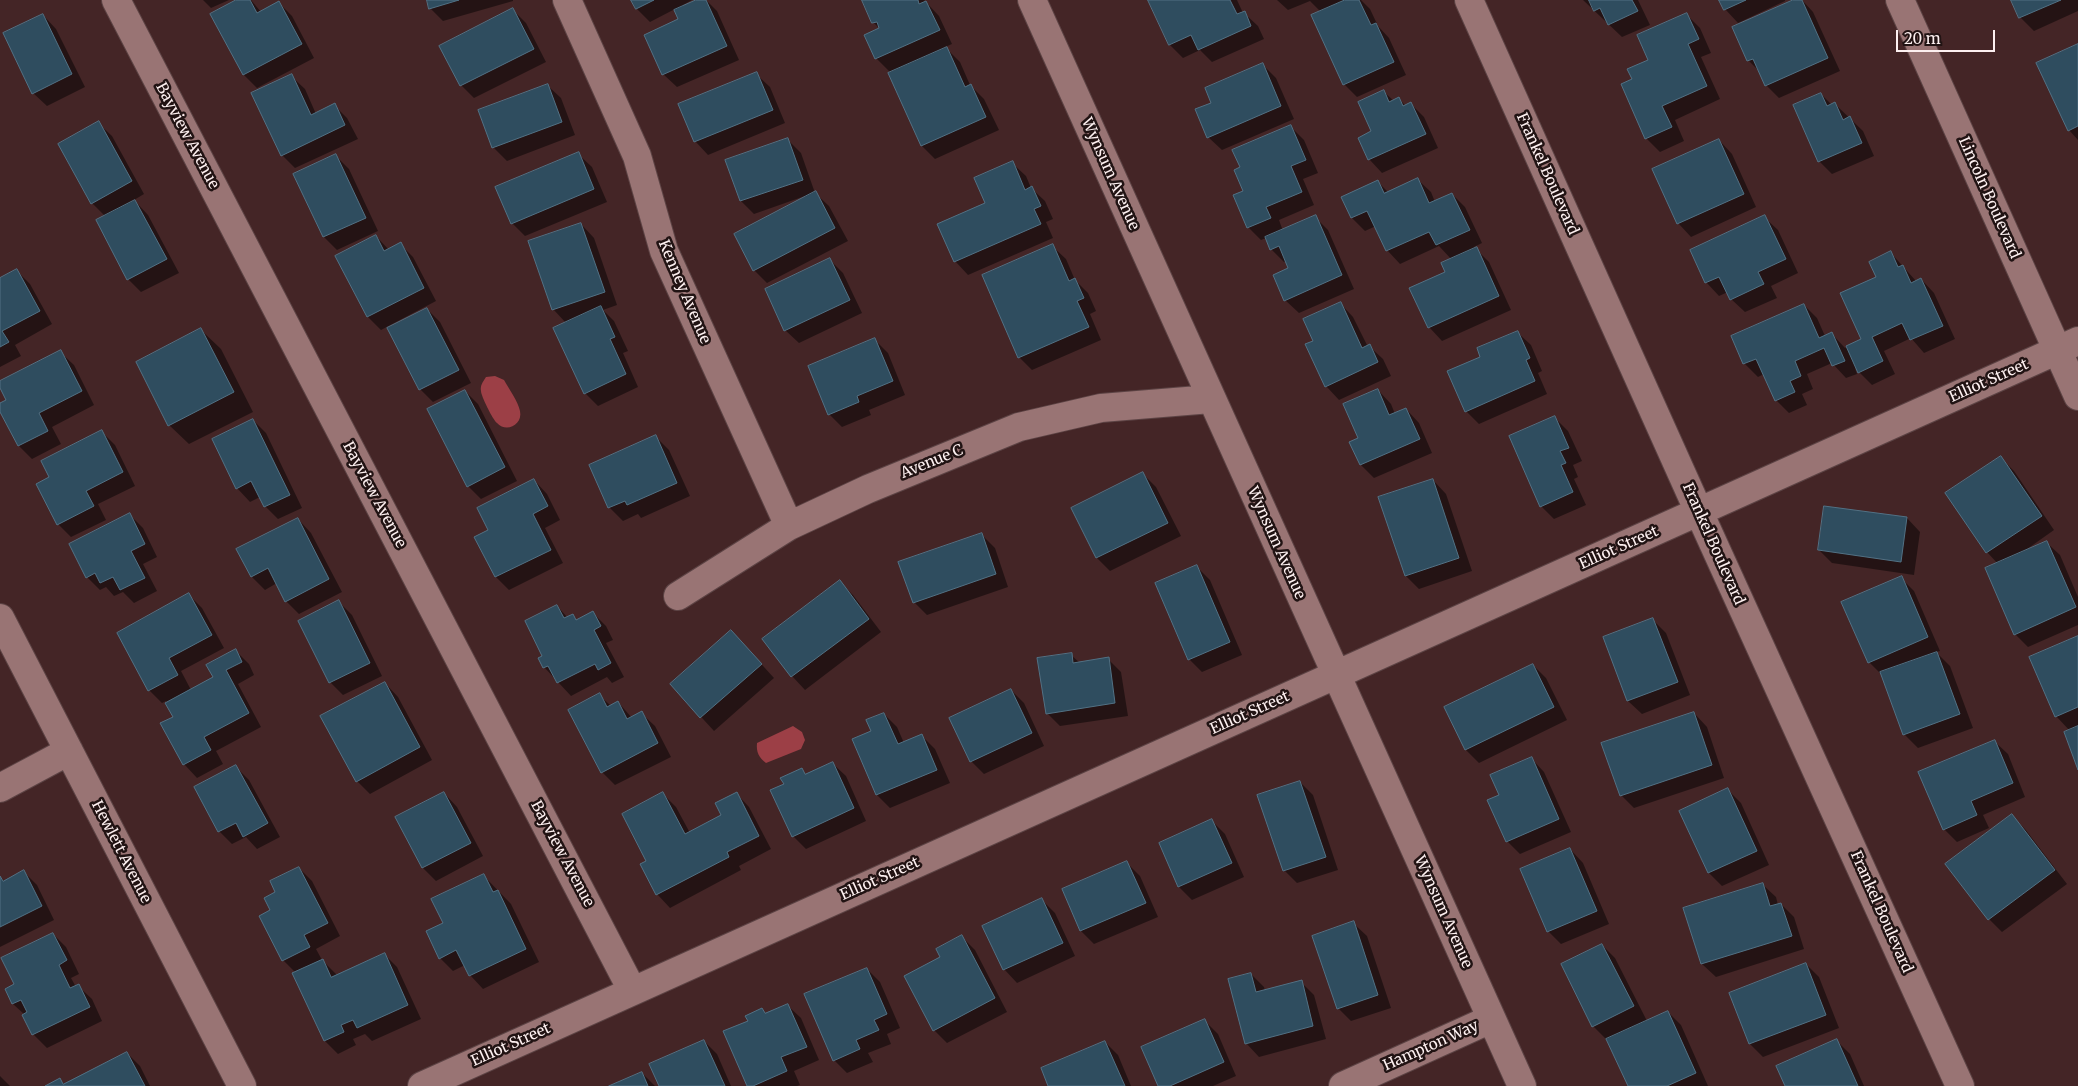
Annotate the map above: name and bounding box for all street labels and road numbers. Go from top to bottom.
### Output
street label: Bayview Avenue [151,80,223,192]
street label: Frankel Boulevard [1512,110,1582,238]
street label: Wynsum Avenue [1077,115,1143,233]
street label: Lincoln Boulevard [1954,134,2024,262]
street label: Kenney Avenue [654,237,714,347]
street label: Elliot Street [1947,356,2031,406]
street label: Bayview Avenue [338,439,410,551]
street label: Avenue C [898,441,966,483]
street label: Frankel Boulevard [1678,480,1748,608]
street label: Wynsum Avenue [1243,484,1309,602]
street label: Elliot Street [1577,523,1661,573]
street label: Elliot Street [1208,688,1292,738]
street label: Hewlett Avenue [87,798,155,906]
street label: Bayview Avenue [526,798,598,910]
street label: Frankel Boulevard [1846,848,1916,976]
street label: Wynsum Avenue [1410,853,1476,971]
street label: Elliot Street [838,854,922,904]
street label: Hampton Way [1381,1017,1481,1075]
street label: Elliot Street [469,1020,553,1070]

